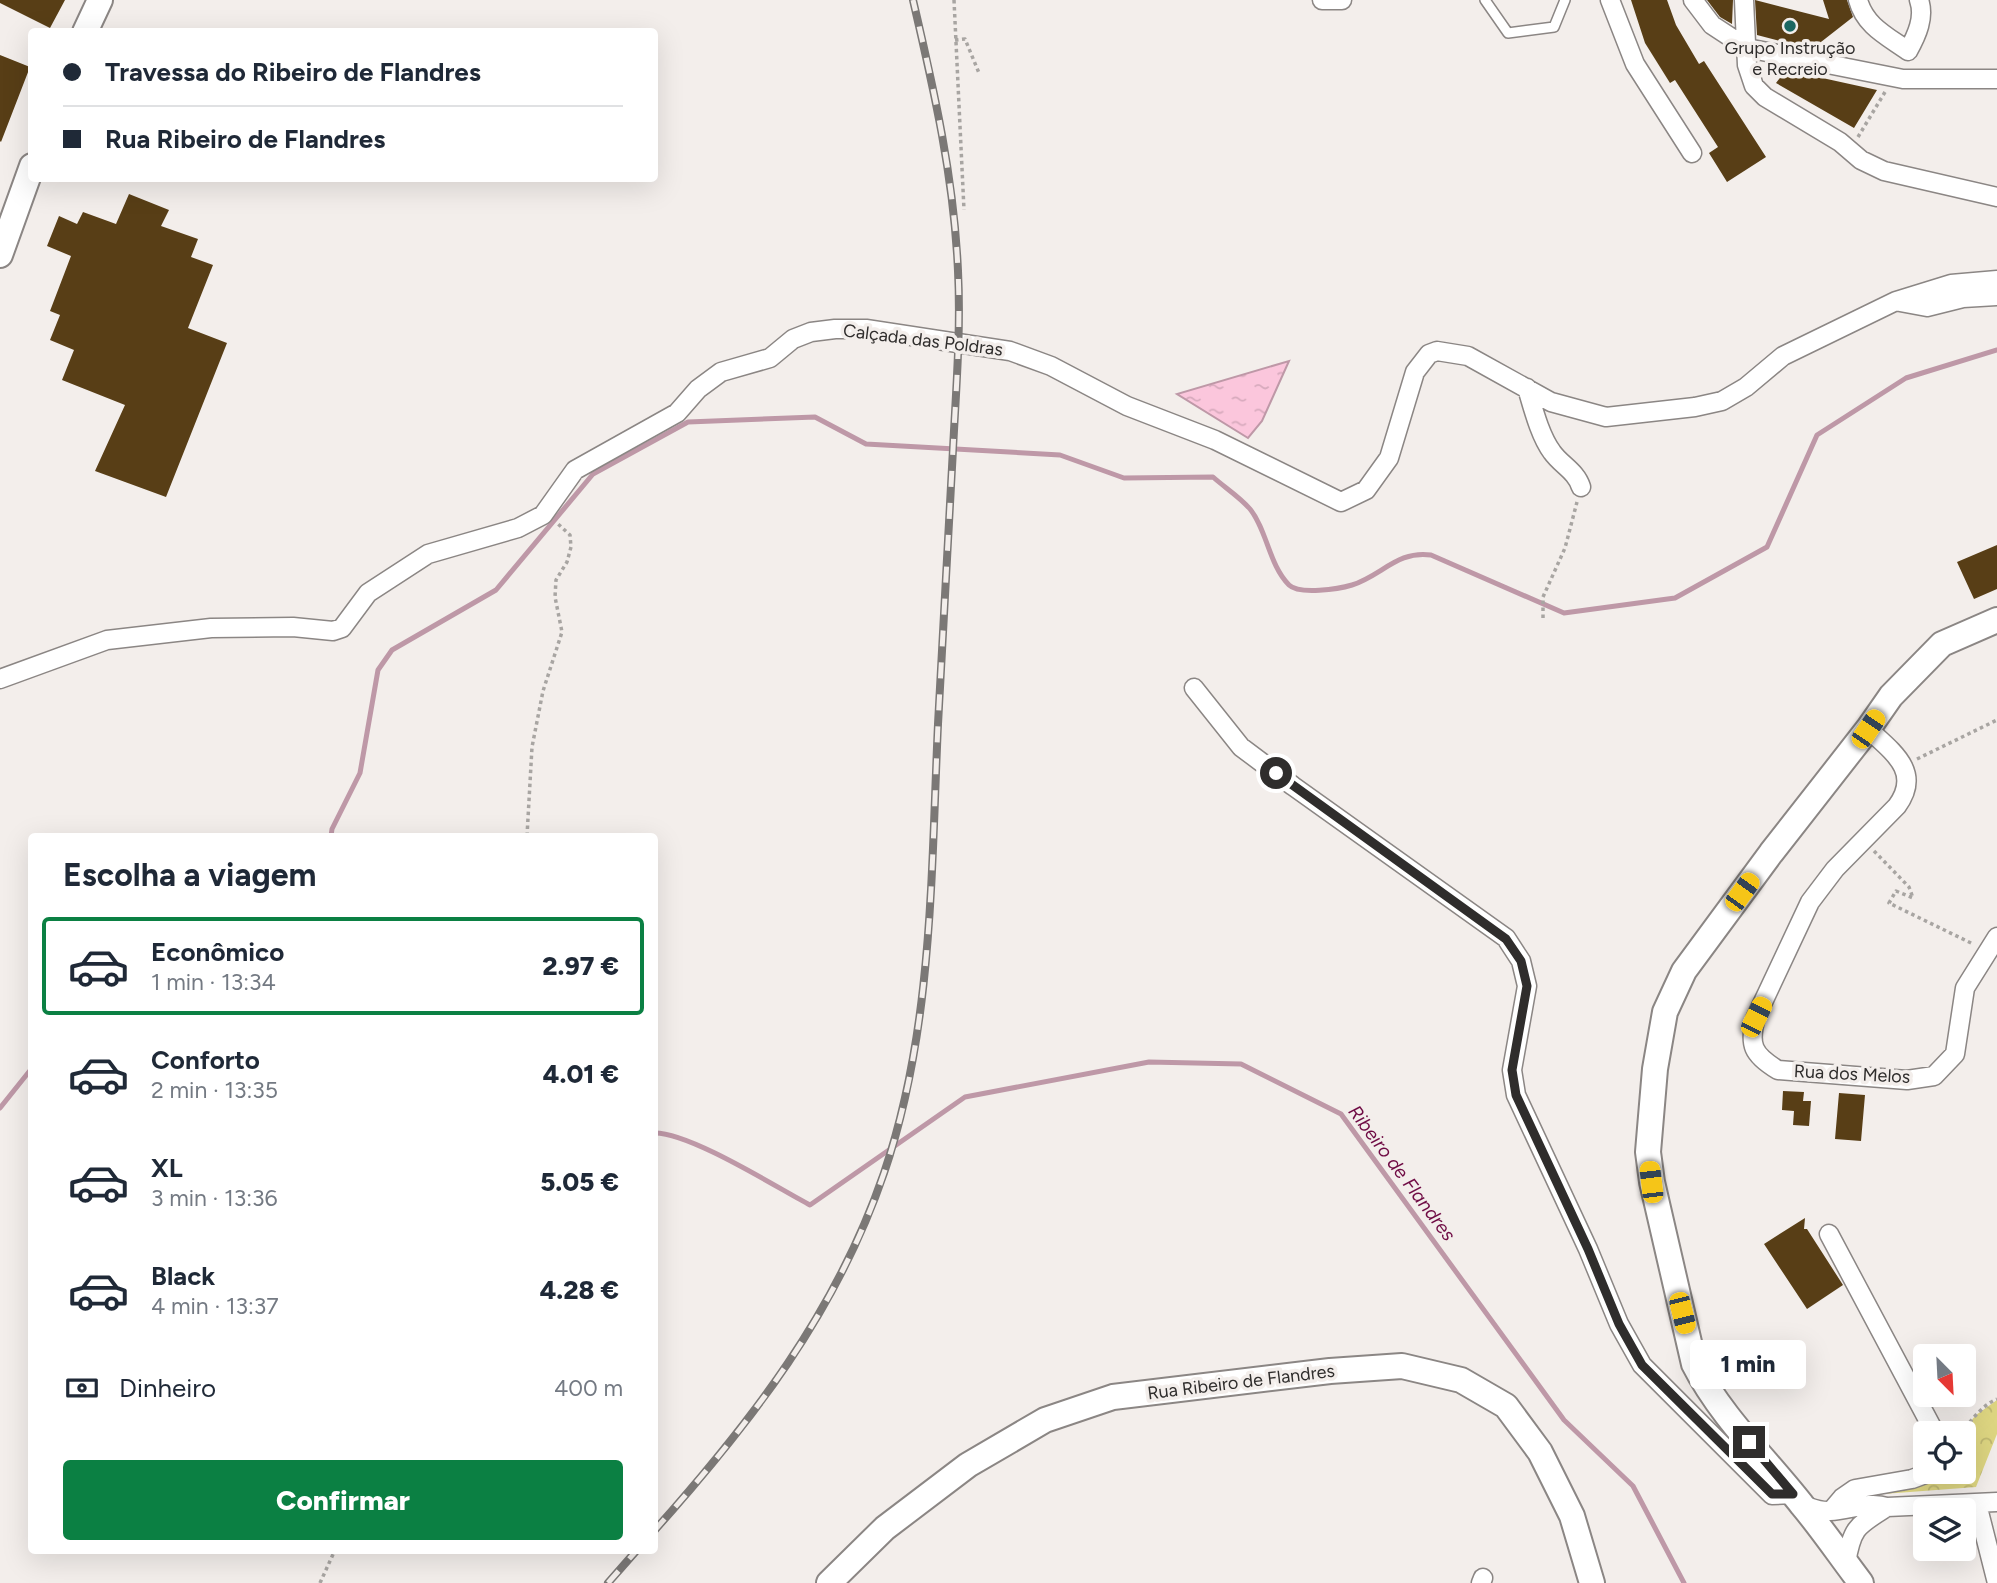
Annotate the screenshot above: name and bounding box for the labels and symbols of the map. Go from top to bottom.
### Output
marker: Grupo Instrução e Recreio [1782,18,1798,34]
place label: Grupo Instrução e Recreio [1725,37,1855,80]
street label: Calçada das Poldras [842,319,1004,361]
car [1848,706,1889,752]
route start [1260,757,1292,789]
car [1722,869,1763,915]
car [1738,994,1775,1040]
street label: Rua dos Melos [1793,1060,1911,1088]
water label: Ribeiro de Flandres [1343,1101,1461,1245]
car [1639,1160,1664,1204]
car [1667,1290,1698,1336]
callout: 1 min [1691,1340,1807,1390]
north arrow [1913,1344,1976,1407]
street label: Rua Ribeiro de Flandres [1146,1360,1336,1404]
route end [1733,1426,1765,1458]

